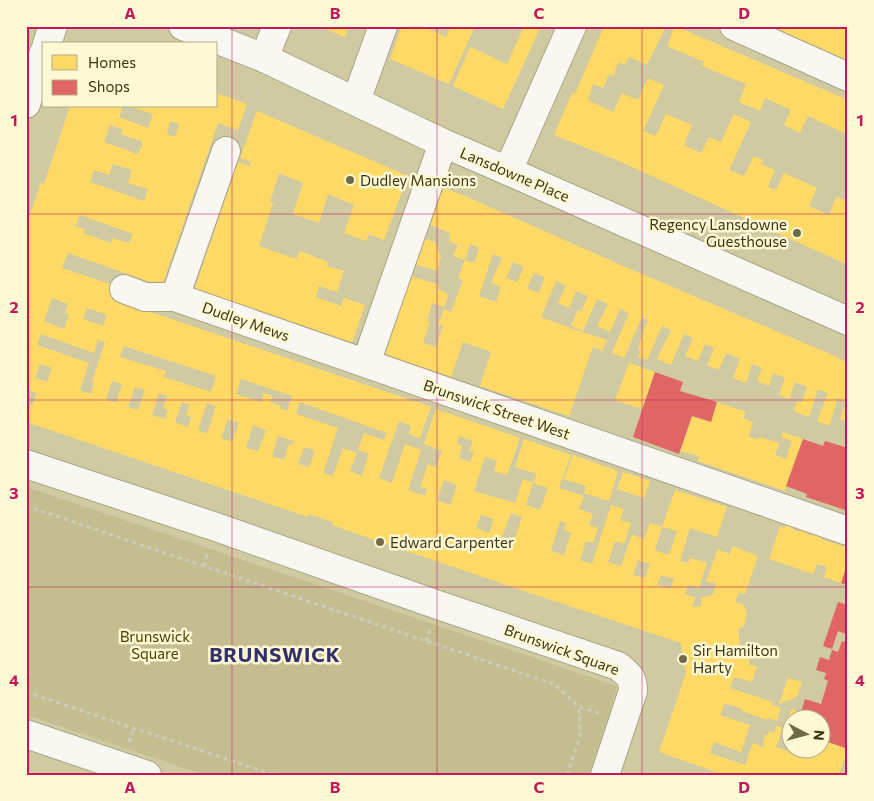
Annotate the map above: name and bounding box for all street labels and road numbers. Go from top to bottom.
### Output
street label: Lansdowne Place [458,143,572,205]
street label: Dudley Mews [200,298,292,344]
street label: Brunswick Street West [421,375,573,443]
street label: Brunswick Square [502,620,622,678]

